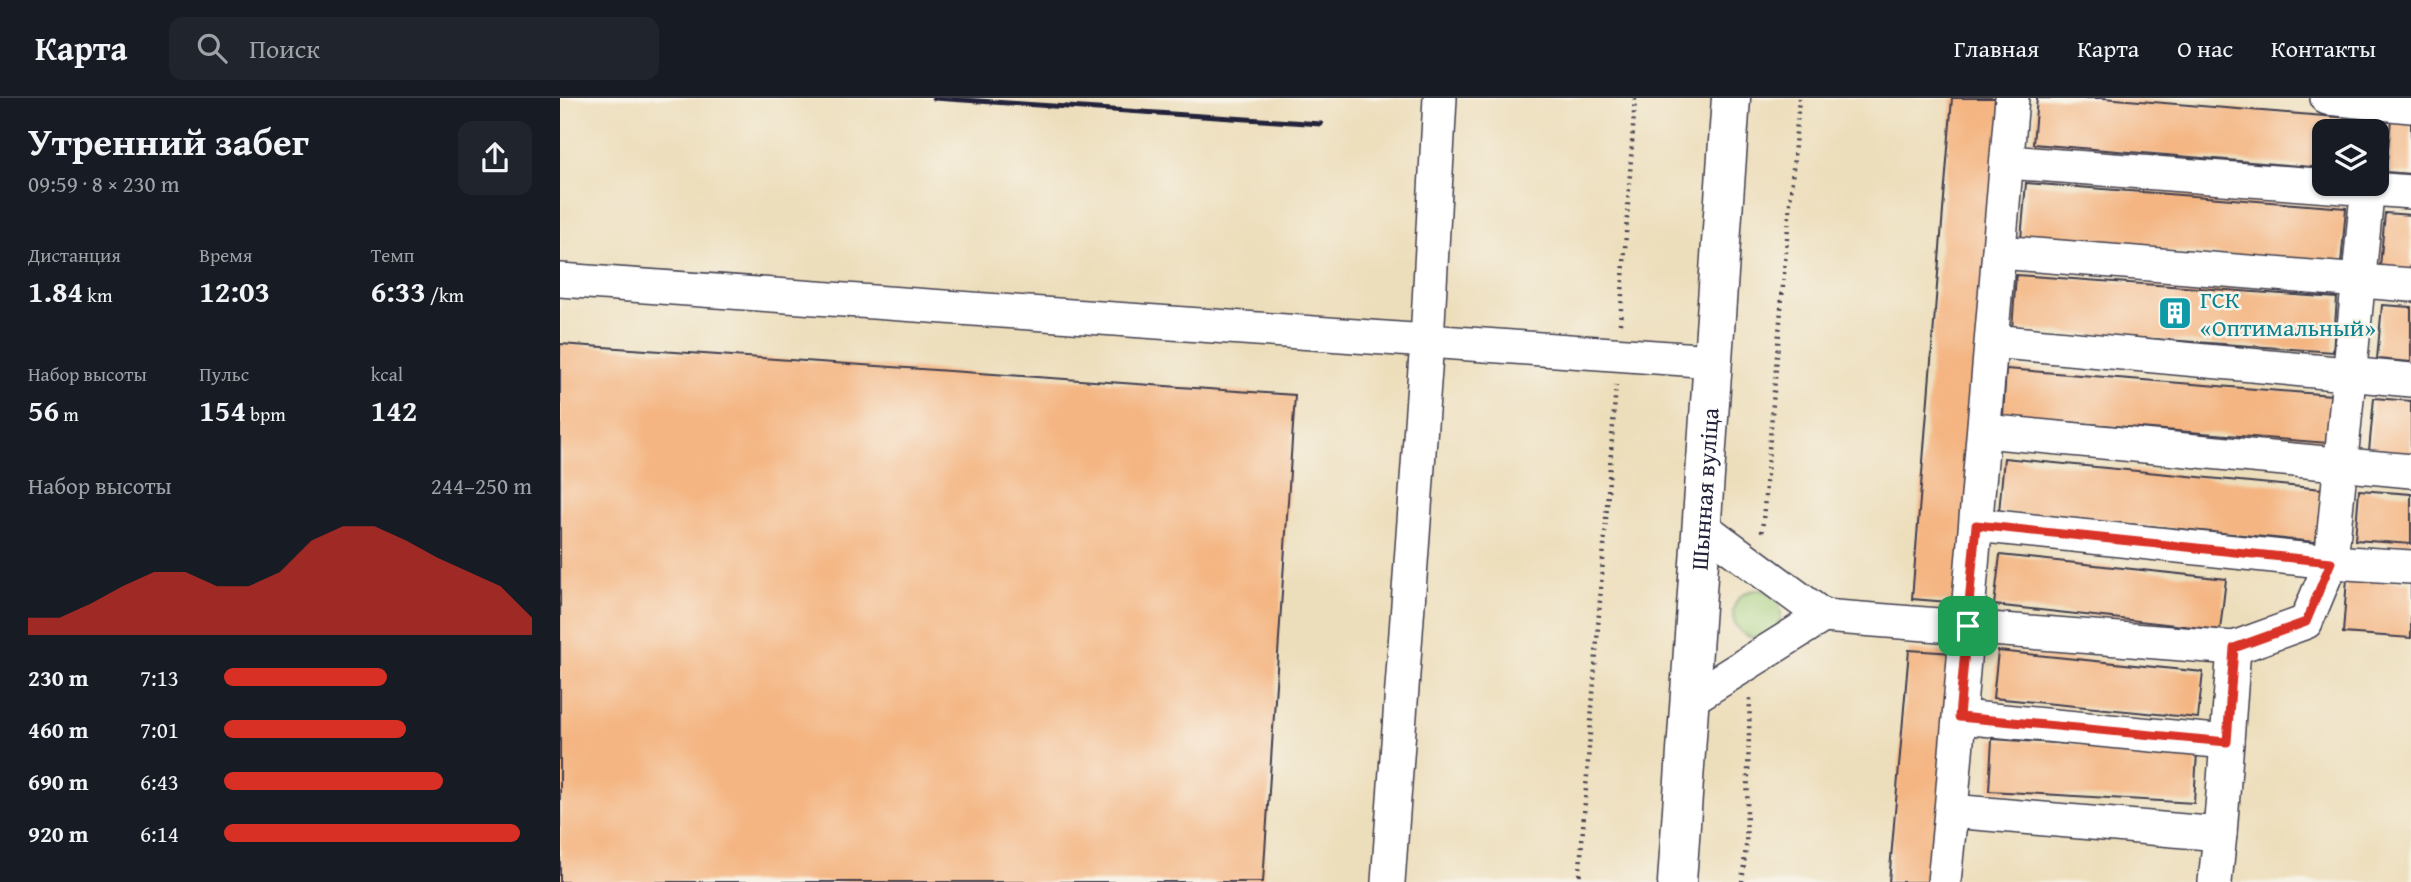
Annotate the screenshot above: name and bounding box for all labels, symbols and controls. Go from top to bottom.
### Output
search box [169,17,659,80]
text: Карта [35,24,127,72]
icon: search [193,29,231,67]
text: Поиск [249,29,320,68]
text: Главная [1954,31,2039,66]
text: Карта [2077,31,2139,66]
text: О нас [2177,31,2233,66]
text: Контакты [2271,31,2376,66]
text: Утренний забег [28,113,309,169]
map controls [2312,119,2389,196]
button: layers [2312,119,2389,196]
button: share [458,121,532,195]
text: 09:59 · 8 × 230 m [28,167,180,200]
text: Дистанция [28,241,121,269]
text: Время [199,241,252,269]
text: Темп [371,241,415,269]
text: 1.84 [28,269,83,313]
text: 12:03 [199,269,270,313]
text: 6:33 [371,269,426,313]
text: km [83,281,112,309]
text: /km [426,281,464,309]
place label: ГСК «Оптимальный» [2200,282,2376,345]
building icon: ГСК «Оптимальный» [2156,294,2194,332]
text: Набор высоты [28,360,147,388]
text: Пульс [199,360,249,388]
text: kcal [371,360,403,388]
text: 56 [28,388,59,432]
text: 154 [199,388,246,432]
text: 142 [371,388,417,432]
text: m [59,400,79,428]
text: bpm [246,400,286,428]
street label: Шынная вуліца [1681,406,1727,571]
text: Набор высоты [28,469,172,502]
text: 244–250 m [431,469,532,502]
pin [1938,596,1998,656]
icon: arrive [1949,607,1987,645]
text: 230 m [28,661,89,694]
text: 7:13 [140,661,179,694]
text: 460 m [28,713,89,746]
text: 7:01 [140,713,179,746]
text: 690 m [28,765,89,798]
text: 6:43 [140,765,179,798]
text: 920 m [28,817,89,850]
text: 6:14 [140,817,179,850]

